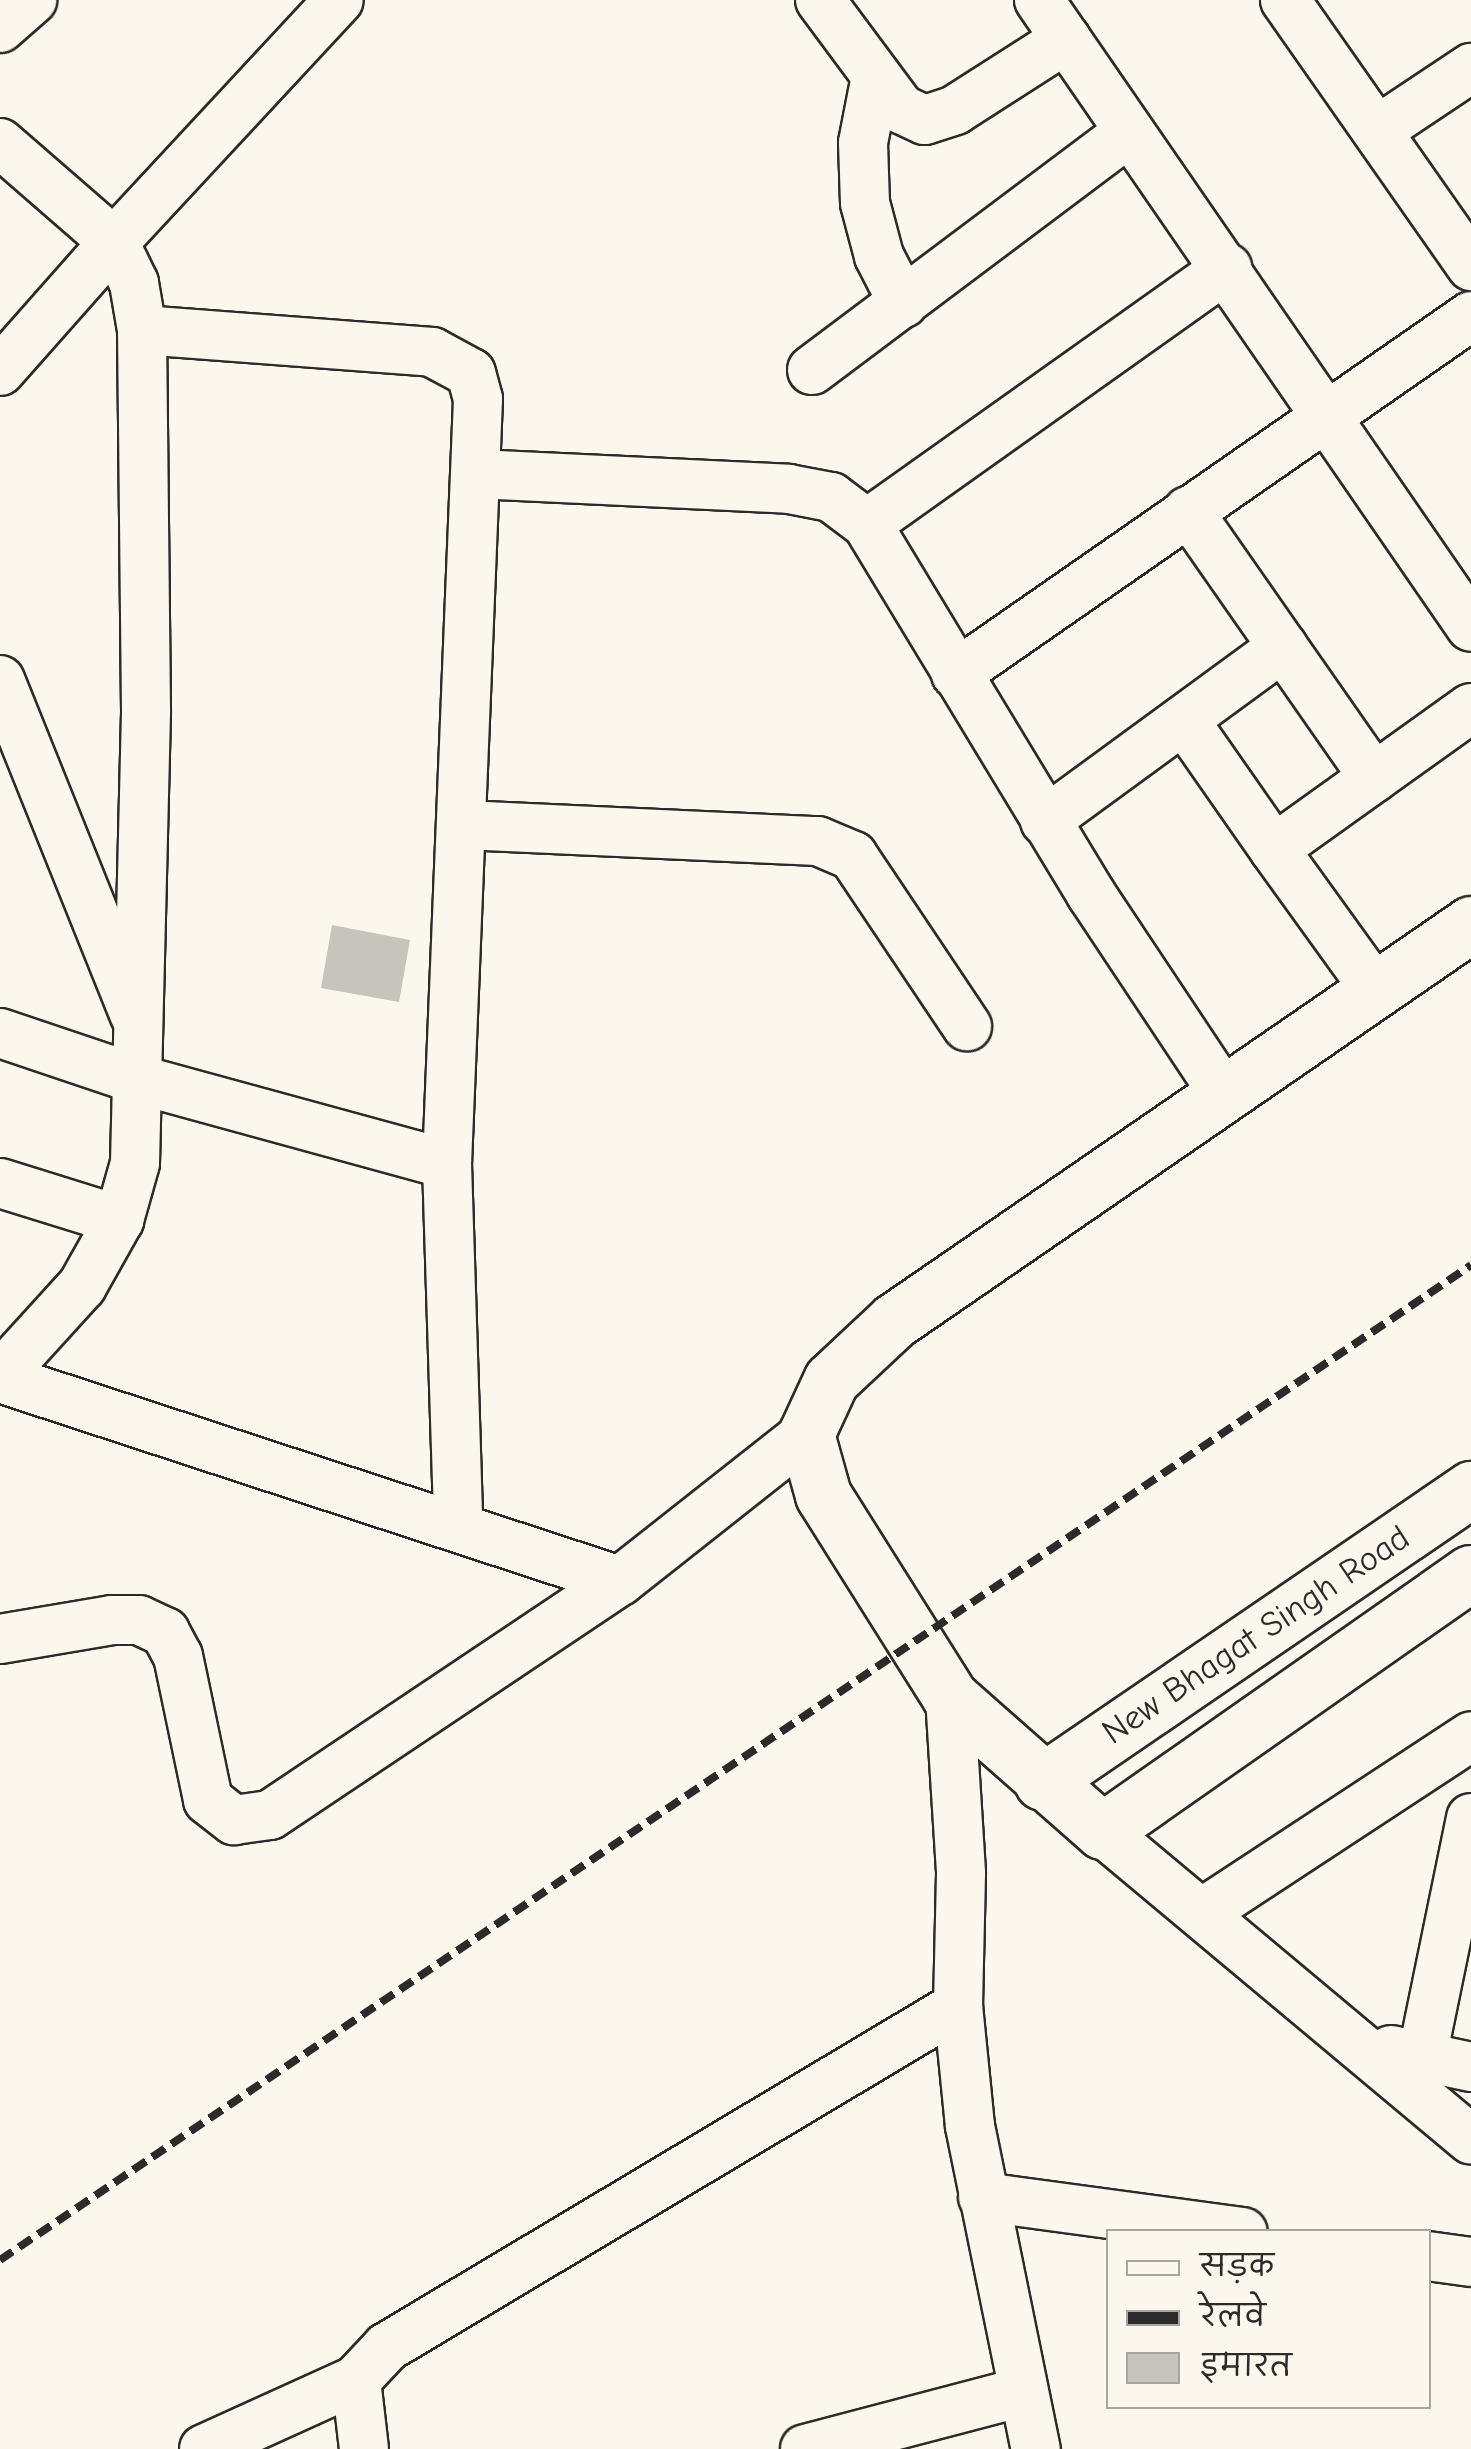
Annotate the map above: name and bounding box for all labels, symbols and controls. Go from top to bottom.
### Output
street label: New Bhagat Singh Road [1095,1517,1417,1753]
legend [1106,2229,1431,2409]
text: सड़क [1200,2249,1274,2284]
text: रेलवे [1200,2299,1266,2334]
text: इमारत [1200,2349,1292,2384]

